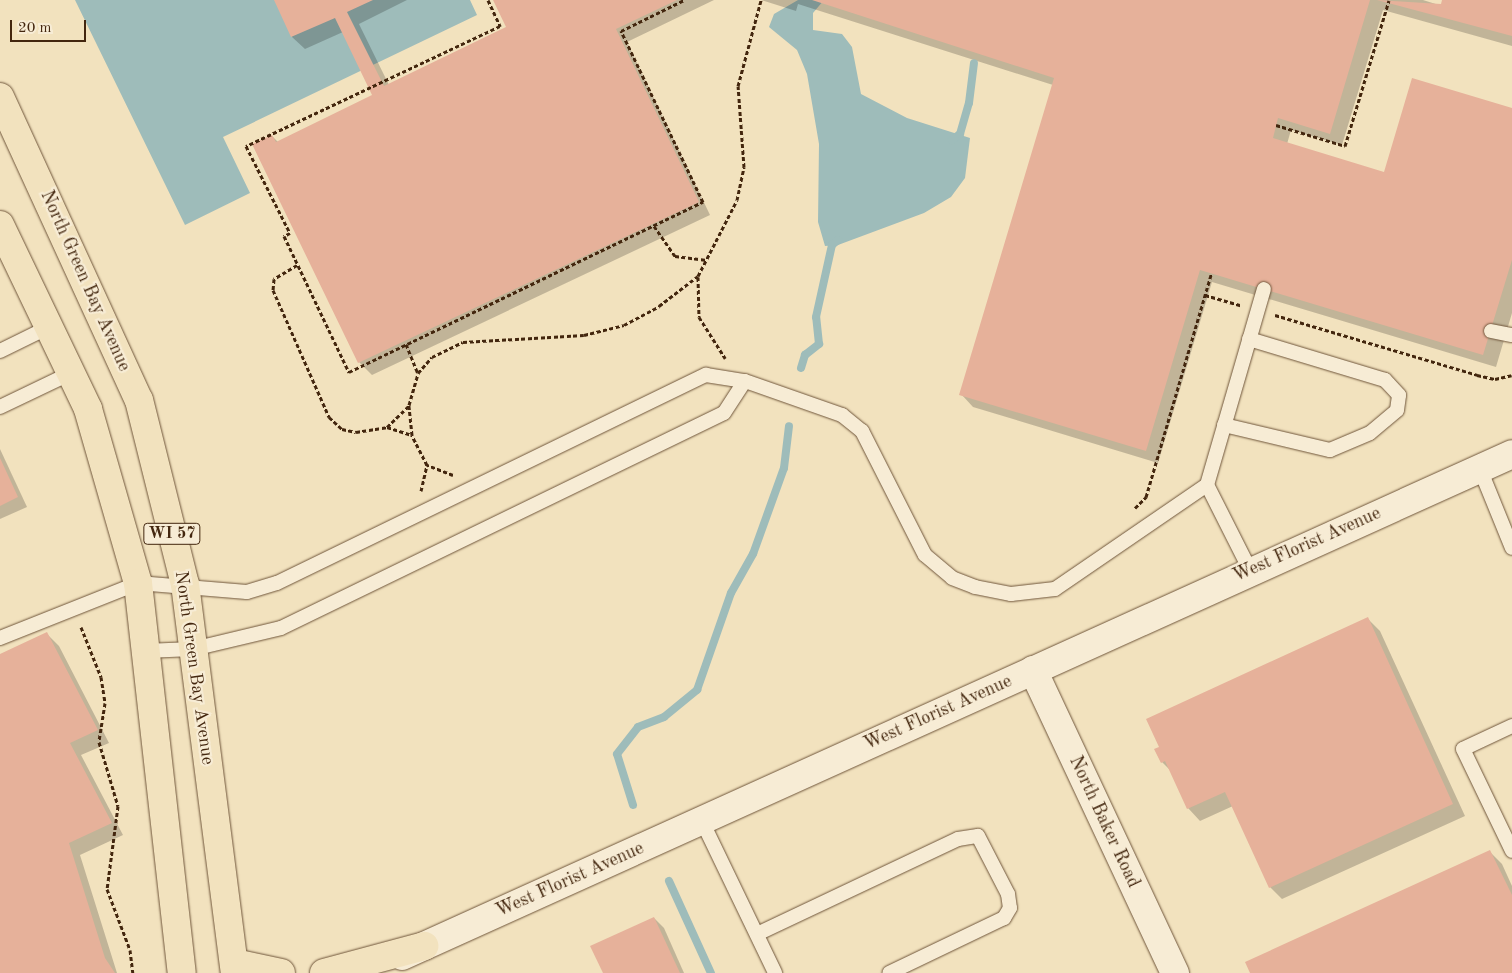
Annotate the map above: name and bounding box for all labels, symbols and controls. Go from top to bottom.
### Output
scale bar [12,10,89,42]
text: 20 m [18,21,52,36]
street label: North Green Bay Avenue [35,187,135,375]
street label: West Florist Avenue [1230,503,1384,587]
road number: WI 57 [143,520,201,548]
street label: North Green Bay Avenue [170,570,218,766]
street label: West Florist Avenue [861,671,1015,755]
street label: North Baker Road [1064,753,1144,891]
street label: West Florist Avenue [493,838,647,922]

